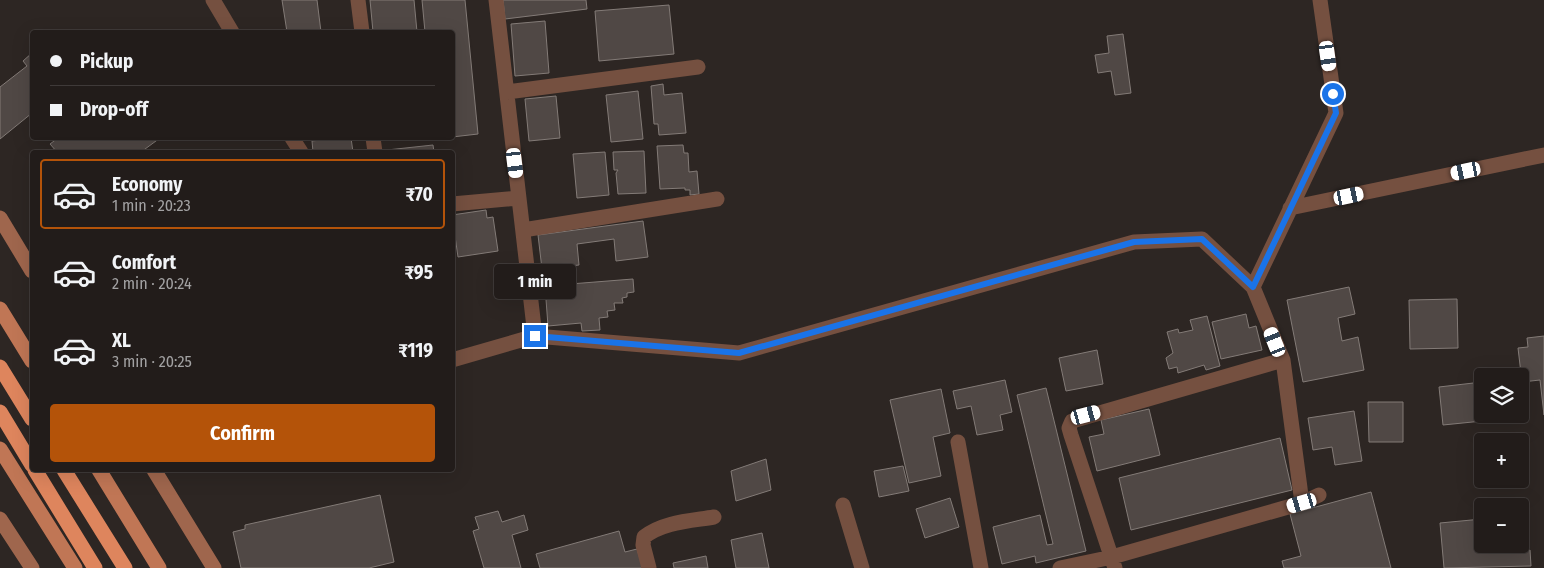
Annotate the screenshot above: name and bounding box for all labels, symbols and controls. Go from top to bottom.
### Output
car [1318,40,1337,72]
text: Pickup [80,50,133,73]
route start [1322,83,1344,105]
text: Drop-off [80,98,148,121]
car [505,147,524,179]
car [1449,161,1482,181]
icon: car [52,172,97,217]
text: Economy [112,173,182,196]
text: ₹70 [405,183,433,206]
car [1332,186,1365,206]
text: 1 min · 20:23 [112,196,191,215]
icon: car [52,250,97,295]
text: Comfort [112,251,176,274]
text: ₹95 [405,261,433,284]
callout: 1 min [494,264,576,298]
text: 1 min [518,272,552,291]
text: 2 min · 20:24 [112,274,192,293]
route end [524,325,546,347]
car [1262,325,1287,359]
icon: car [52,328,97,373]
text: XL [112,329,131,352]
text: ₹119 [398,339,433,362]
text: 3 min · 20:25 [112,352,192,371]
map controls [1474,368,1529,553]
button: layers [1474,368,1529,423]
button: Confirm [50,404,435,462]
car [1069,404,1102,426]
button: + [1474,433,1529,488]
car [1285,492,1318,514]
button: − [1474,498,1529,553]

